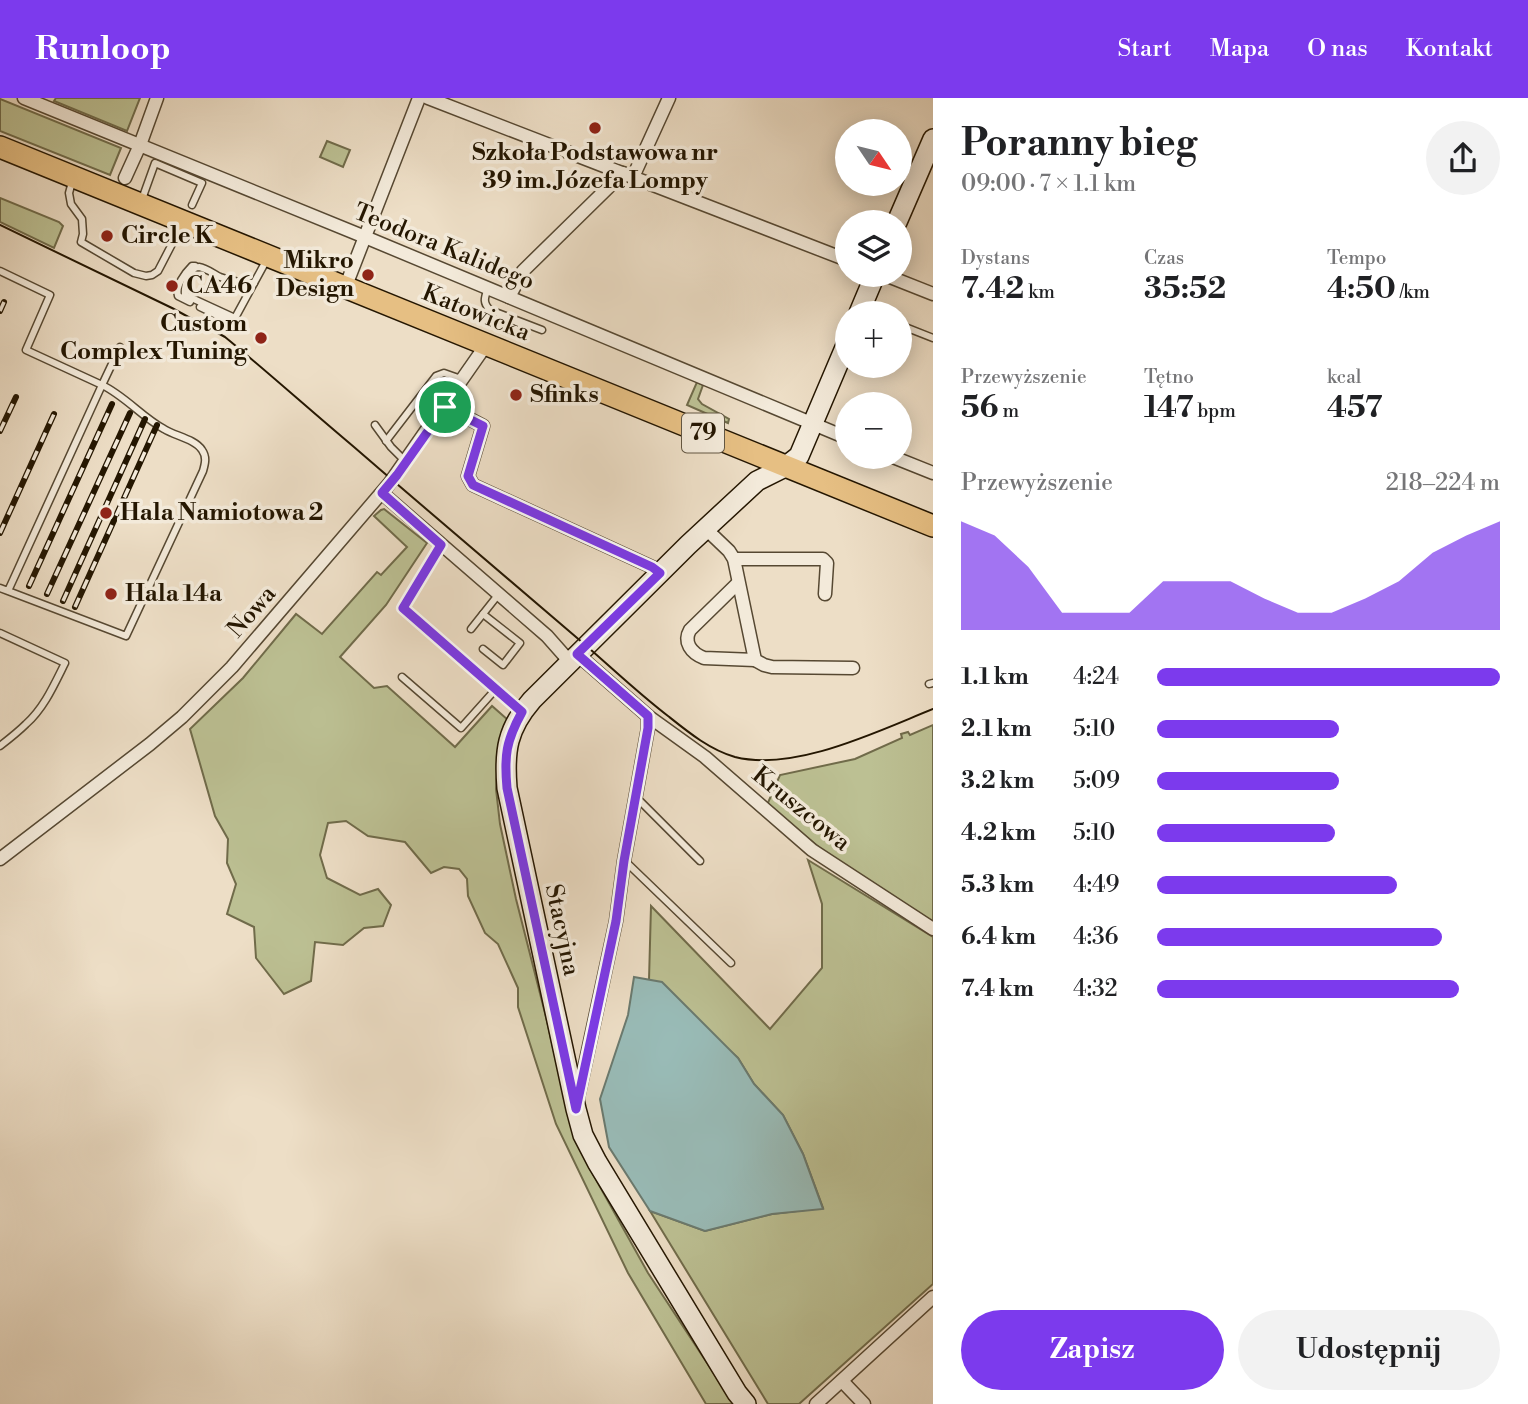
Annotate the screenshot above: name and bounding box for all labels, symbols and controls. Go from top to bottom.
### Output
text: Runloop [35,29,171,70]
text: Start [1117,34,1172,64]
text: Mapa [1210,34,1269,64]
text: O nas [1307,34,1368,64]
text: Kontakt [1406,34,1493,64]
north arrow [835,119,912,196]
map controls [835,119,912,469]
marker: Szkoła Podstawowa nr 39 im. Józefa Lompy [587,120,603,136]
text: Poranny bieg [961,120,1197,167]
button: share [1426,121,1500,195]
place label: Szkoła Podstawowa nr 39 im. Józefa Lompy [472,138,718,196]
text: 09:00 · 7 × 1.1 km [961,170,1136,198]
street label: Teodora Kalidego [349,197,539,297]
button: layers [835,210,912,287]
place label: Circle K [121,221,215,251]
marker: Circle K [99,228,115,244]
place label: Mikro Design [276,246,354,304]
text: Dystans [961,246,1030,270]
text: Czas [1144,246,1184,270]
text: Tempo [1327,246,1386,270]
marker: Mikro Design [360,267,376,283]
text: 7.42 [961,270,1024,308]
text: 35:52 [1144,270,1226,308]
text: 4:50 [1327,270,1396,308]
place label: CA46 [186,271,252,301]
marker: CA46 [164,278,180,294]
street label: Katowicka [418,278,535,349]
text: km [1024,280,1055,304]
text: /km [1396,280,1430,304]
button: + [835,301,912,378]
place label: Custom Complex Tuning [60,309,248,367]
marker: Custom Complex Tuning [253,330,269,346]
text: Przewyższenie [961,365,1087,389]
text: Tętno [1144,365,1194,389]
text: kcal [1327,365,1361,389]
pin [415,377,475,437]
place label: Sfinks [530,380,599,410]
marker: Sfinks [508,387,524,403]
icon: arrive [426,388,464,426]
text: 56 [961,389,999,427]
text: 147 [1144,389,1194,427]
text: 457 [1327,389,1382,427]
button: − [835,392,912,469]
text: m [999,399,1019,423]
text: bpm [1194,399,1236,423]
road number: 79 [682,414,724,452]
text: Przewyższenie [961,469,1113,497]
text: 218–224 m [1386,469,1500,497]
place label: Hala Namiotowa 2 [120,498,323,528]
marker: Hala Namiotowa 2 [98,505,114,521]
place label: Hala 14a [125,579,223,609]
street label: Nowa [221,579,283,644]
marker: Hala 14a [103,586,119,602]
text: 1.1 km [961,663,1029,691]
text: 4:24 [1073,663,1119,691]
text: 2.1 km [961,715,1032,743]
text: 5:10 [1073,715,1115,743]
street label: Kruszcowa [746,760,857,858]
text: 3.2 km [961,767,1034,795]
text: 5:09 [1073,767,1120,795]
text: 4.2 km [961,819,1036,847]
text: 5:10 [1073,819,1115,847]
text: 5.3 km [961,871,1034,899]
text: 4:49 [1073,871,1120,899]
street label: Stacyjna [538,881,587,979]
text: 6.4 km [961,923,1036,951]
text: 4:36 [1073,923,1119,951]
text: 7.4 km [961,975,1034,1003]
text: 4:32 [1073,975,1118,1003]
button: Zapisz [961,1310,1224,1390]
button: Udostępnij [1238,1310,1500,1390]

